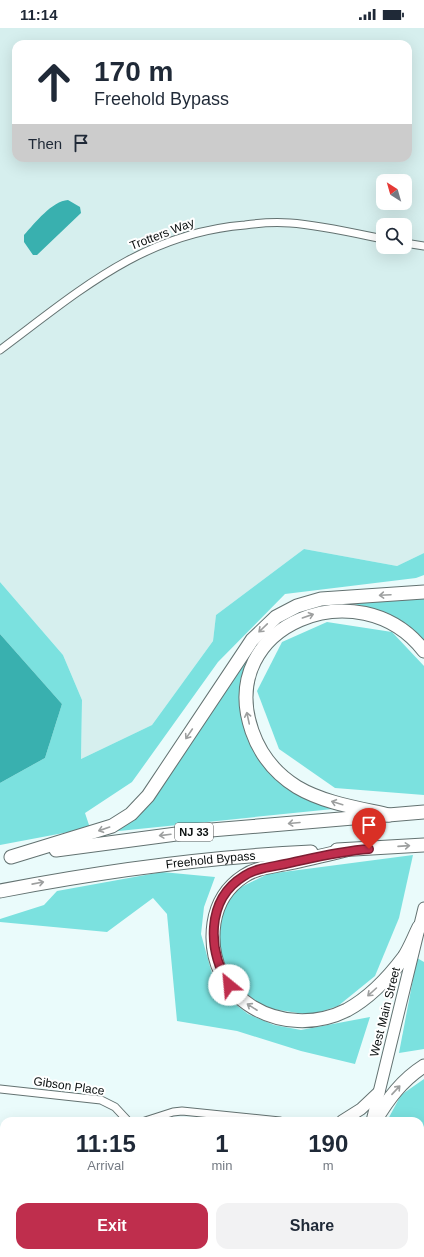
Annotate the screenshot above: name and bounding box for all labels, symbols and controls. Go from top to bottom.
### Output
text: 11:14 [20,6,58,23]
icon: ahead [28,56,80,108]
text: 170 m [94,56,173,87]
text: Freehold Bypass [94,89,229,109]
icon: arrive [70,132,92,154]
text: Then [28,135,62,152]
north arrow [376,174,412,210]
map controls [376,174,412,254]
street label: Trotters Way [128,215,196,253]
button: search [376,218,412,254]
one-way arrow [379,591,392,598]
one-way arrow [302,612,315,619]
one-way arrow [258,623,268,633]
one-way arrow [244,712,252,725]
one-way arrow [185,728,193,739]
one-way arrow [331,799,344,806]
pin [352,808,386,849]
icon: arrive [358,814,380,836]
one-way arrow [288,819,301,826]
road number: NJ 33 [175,823,213,841]
one-way arrow [98,825,110,833]
one-way arrow [159,831,172,839]
one-way arrow [397,843,410,850]
street label: Freehold Bypass [165,849,256,871]
one-way arrow [31,879,44,887]
position arrow [208,964,250,1006]
street label: West Main Street [367,965,403,1058]
one-way arrow [367,987,377,997]
one-way arrow [246,1003,258,1011]
street label: Gibson Place [33,1074,106,1098]
one-way arrow [391,1085,401,1095]
text: 11:15 [76,1130,136,1157]
text: 1 [215,1130,229,1157]
text: 190 [308,1130,348,1157]
text: Arrival [87,1158,124,1173]
text: min [212,1158,232,1173]
text: m [323,1158,334,1173]
button: Exit [16,1203,208,1249]
button: Share [216,1203,408,1249]

